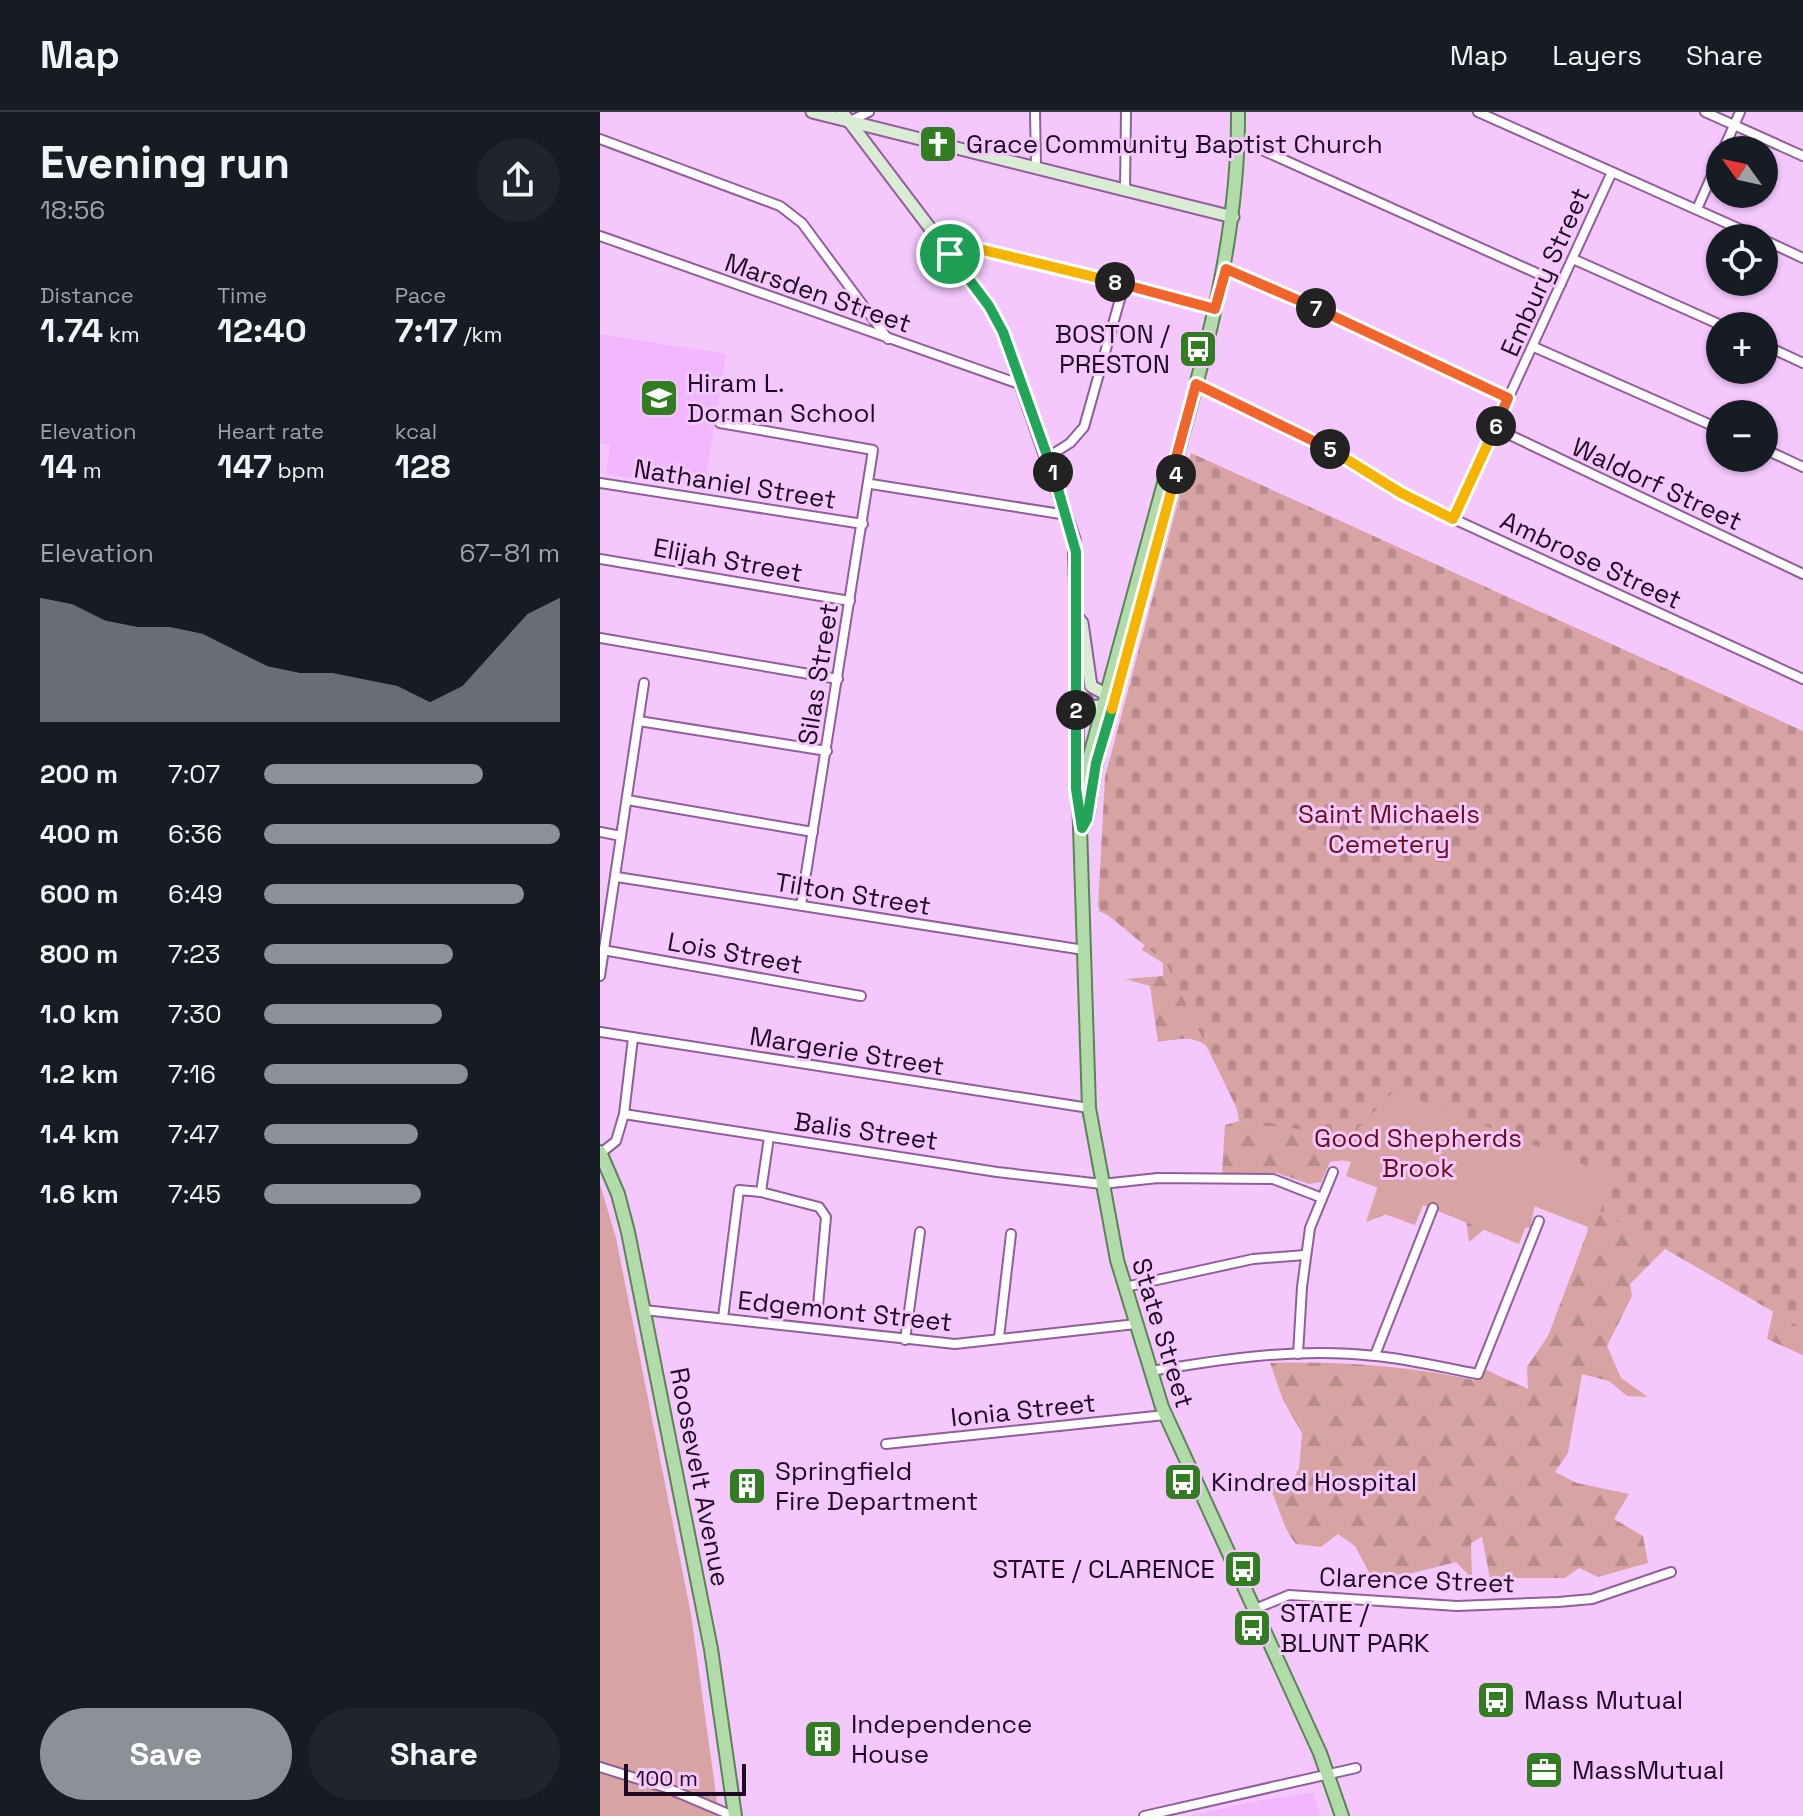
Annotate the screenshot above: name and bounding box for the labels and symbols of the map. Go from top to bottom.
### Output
church icon: Grace Community Baptist Church [917,123,959,165]
place label: Grace Community Baptist Church [966,127,1383,161]
north arrow [1706,136,1778,208]
street label: Embury Street [1493,182,1597,362]
pin [916,220,984,288]
street label: Marsden Street [720,245,916,341]
pin: 8 [1095,262,1135,302]
pin: 7 [1296,288,1336,328]
place label: BOSTON / PRESTON [1055,317,1170,381]
bus stop icon: BOSTON / PRESTON [1177,328,1219,370]
place label: Hiram L. Dorman School [687,366,876,430]
school or university icon: Hiram L. Dorman School [638,377,680,419]
pin: 6 [1476,406,1516,446]
pin: 5 [1310,429,1350,469]
street label: Waldorf Street [1566,430,1748,538]
street label: Nathaniel Street [631,451,839,517]
pin: 1 [1033,452,1073,492]
pin: 4 [1156,454,1196,494]
street label: Ambrose Street [1495,503,1687,617]
street label: Elijah Street [651,530,805,590]
street label: Silas Street [790,601,846,747]
pin: 2 [1056,690,1096,730]
park label: Saint Michaels Cemetery [1298,797,1480,861]
street label: Tilton Street [773,865,933,923]
street label: Lois Street [665,924,805,982]
street label: Margerie Street [747,1019,947,1083]
street label: Balis Street [792,1104,940,1158]
park label: Good Shepherds Brook [1314,1121,1522,1185]
street label: State Street [1124,1254,1202,1412]
street label: Edgemont Street [736,1283,954,1339]
street label: Roosevelt Avenue [662,1365,738,1589]
street label: Ionia Street [949,1385,1097,1435]
place label: Springfield Fire Department [775,1454,978,1518]
bus stop icon: Kindred Hospital [1162,1461,1204,1503]
building icon: Springfield Fire Department [726,1465,768,1507]
place label: Kindred Hospital [1211,1465,1417,1499]
bus stop icon: STATE / CLARENCE [1222,1548,1264,1590]
place label: STATE / CLARENCE [992,1552,1215,1586]
street label: Clarence Street [1319,1560,1515,1600]
place label: STATE / BLUNT PARK [1280,1596,1430,1660]
bus stop icon: STATE / BLUNT PARK [1231,1607,1273,1649]
bus stop icon: Mass Mutual [1475,1679,1517,1721]
place label: Mass Mutual [1524,1683,1683,1717]
place label: Independence House [851,1707,1033,1771]
building icon: Independence House [802,1718,844,1760]
office icon: MassMutual [1523,1749,1565,1791]
place label: MassMutual [1572,1753,1724,1787]
scale bar [624,1760,746,1796]

